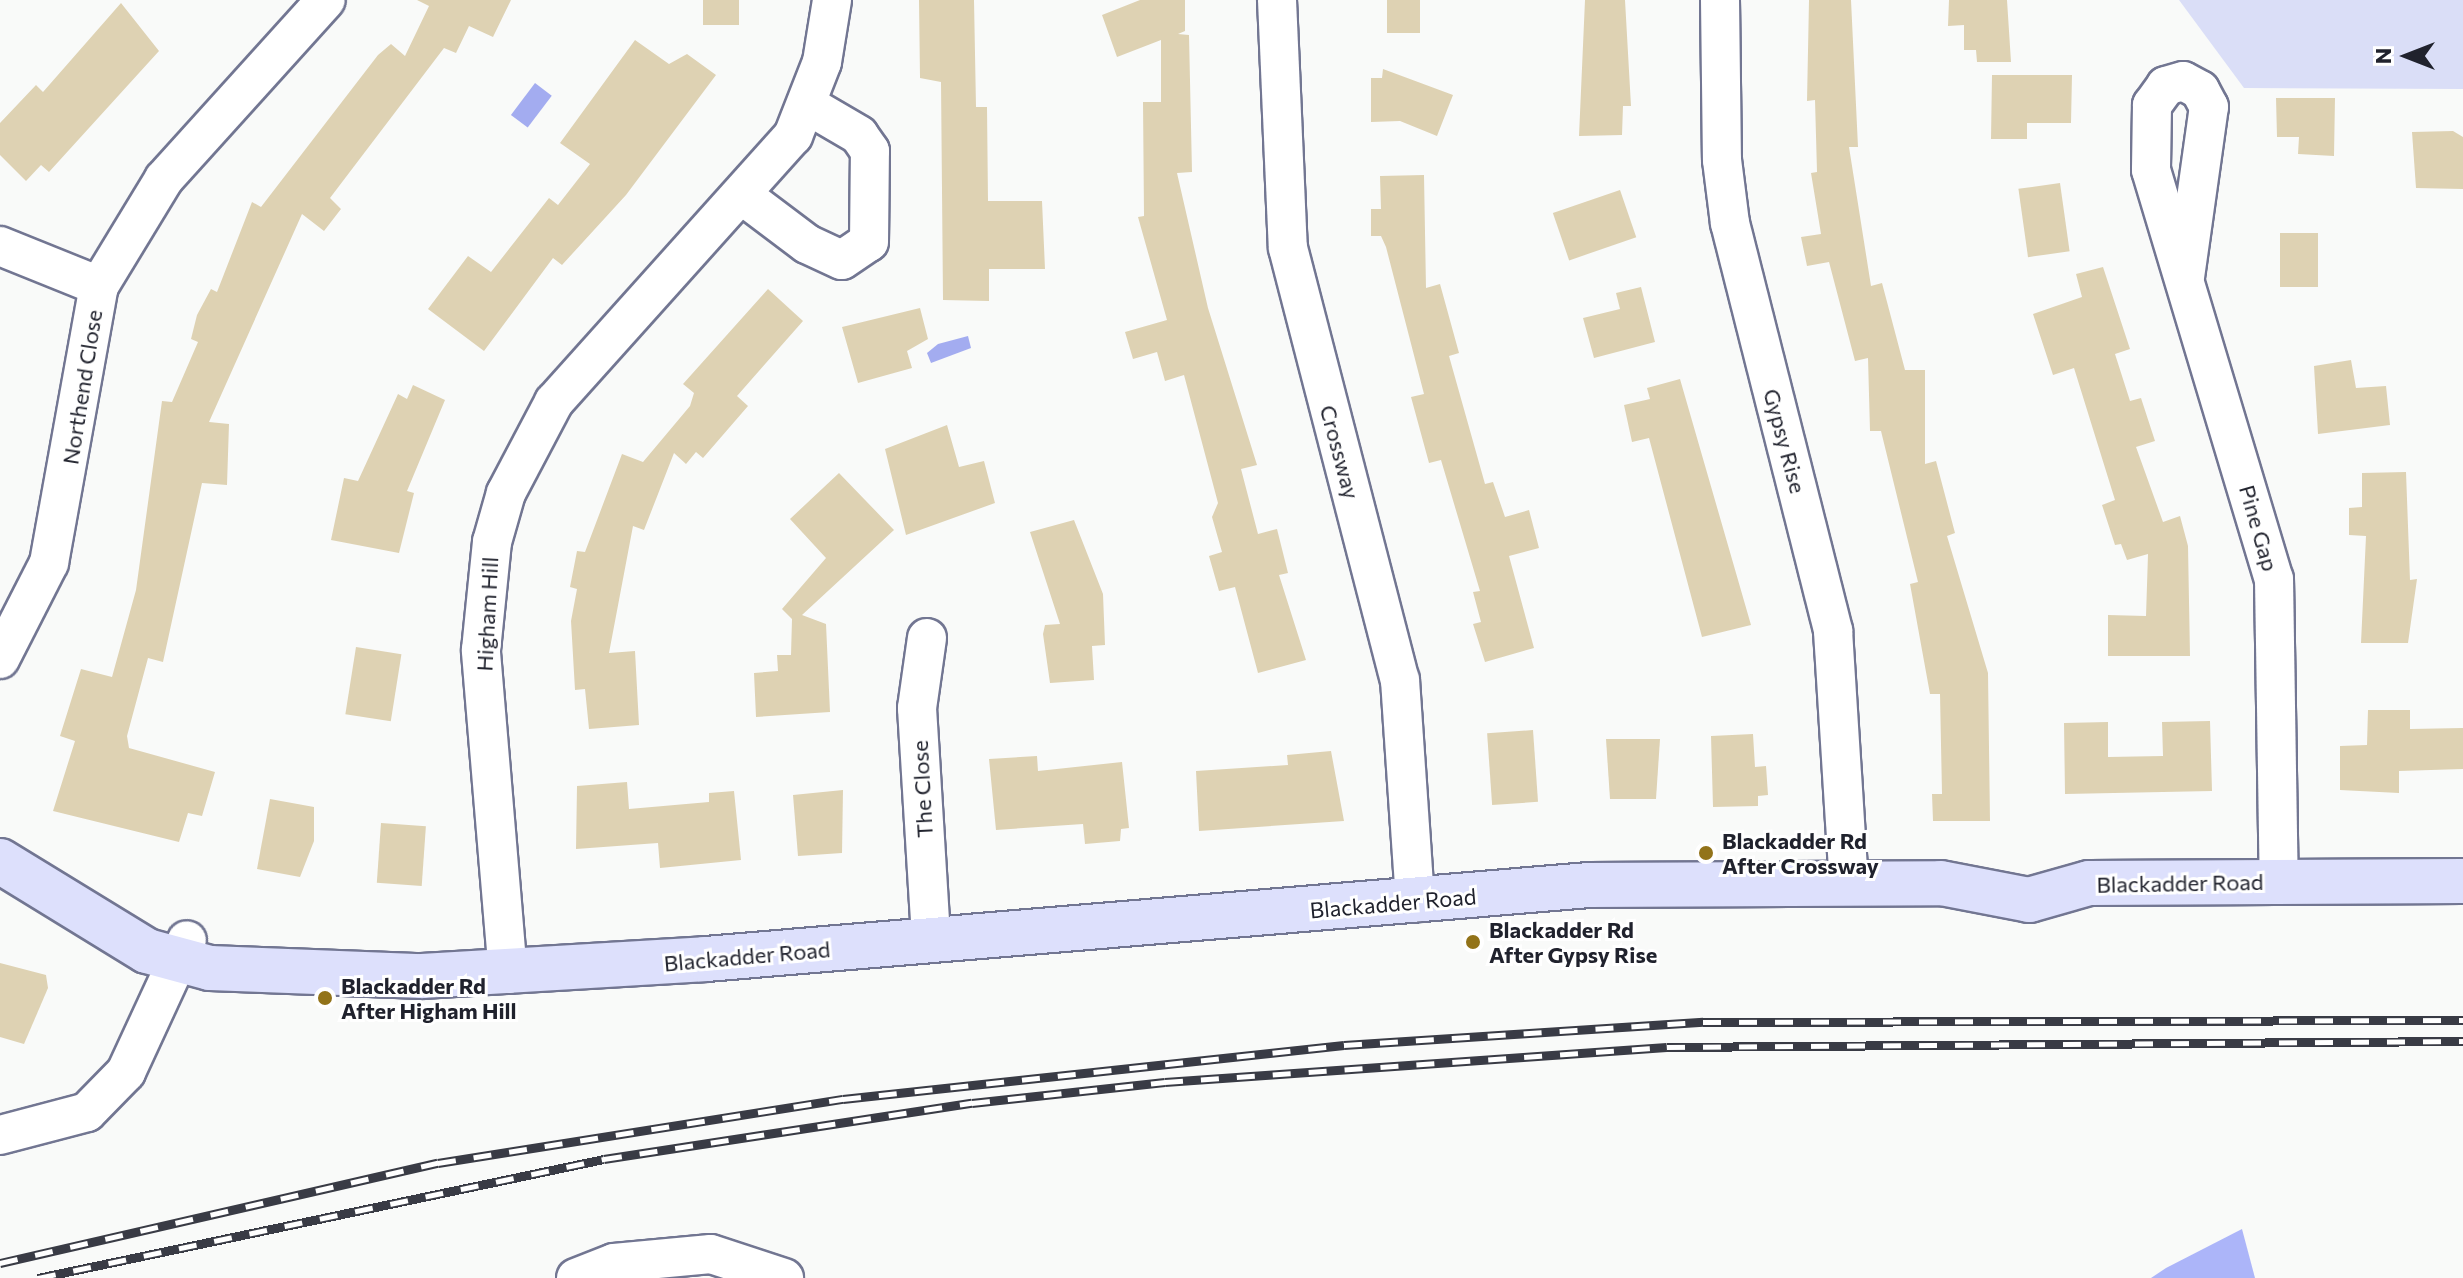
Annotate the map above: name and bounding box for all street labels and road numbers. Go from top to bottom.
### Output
street label: Northend Close [57,308,107,466]
street label: Gypsy Rise [1758,386,1812,496]
street label: Crossway [1315,402,1365,502]
street label: Pine Gap [2234,482,2284,574]
street label: Higham Hill [471,556,503,672]
street label: The Close [906,740,938,838]
street label: Blackadder Road [2096,868,2264,898]
street label: Blackadder Road [1309,883,1477,923]
street label: Blackadder Road [663,936,831,976]

